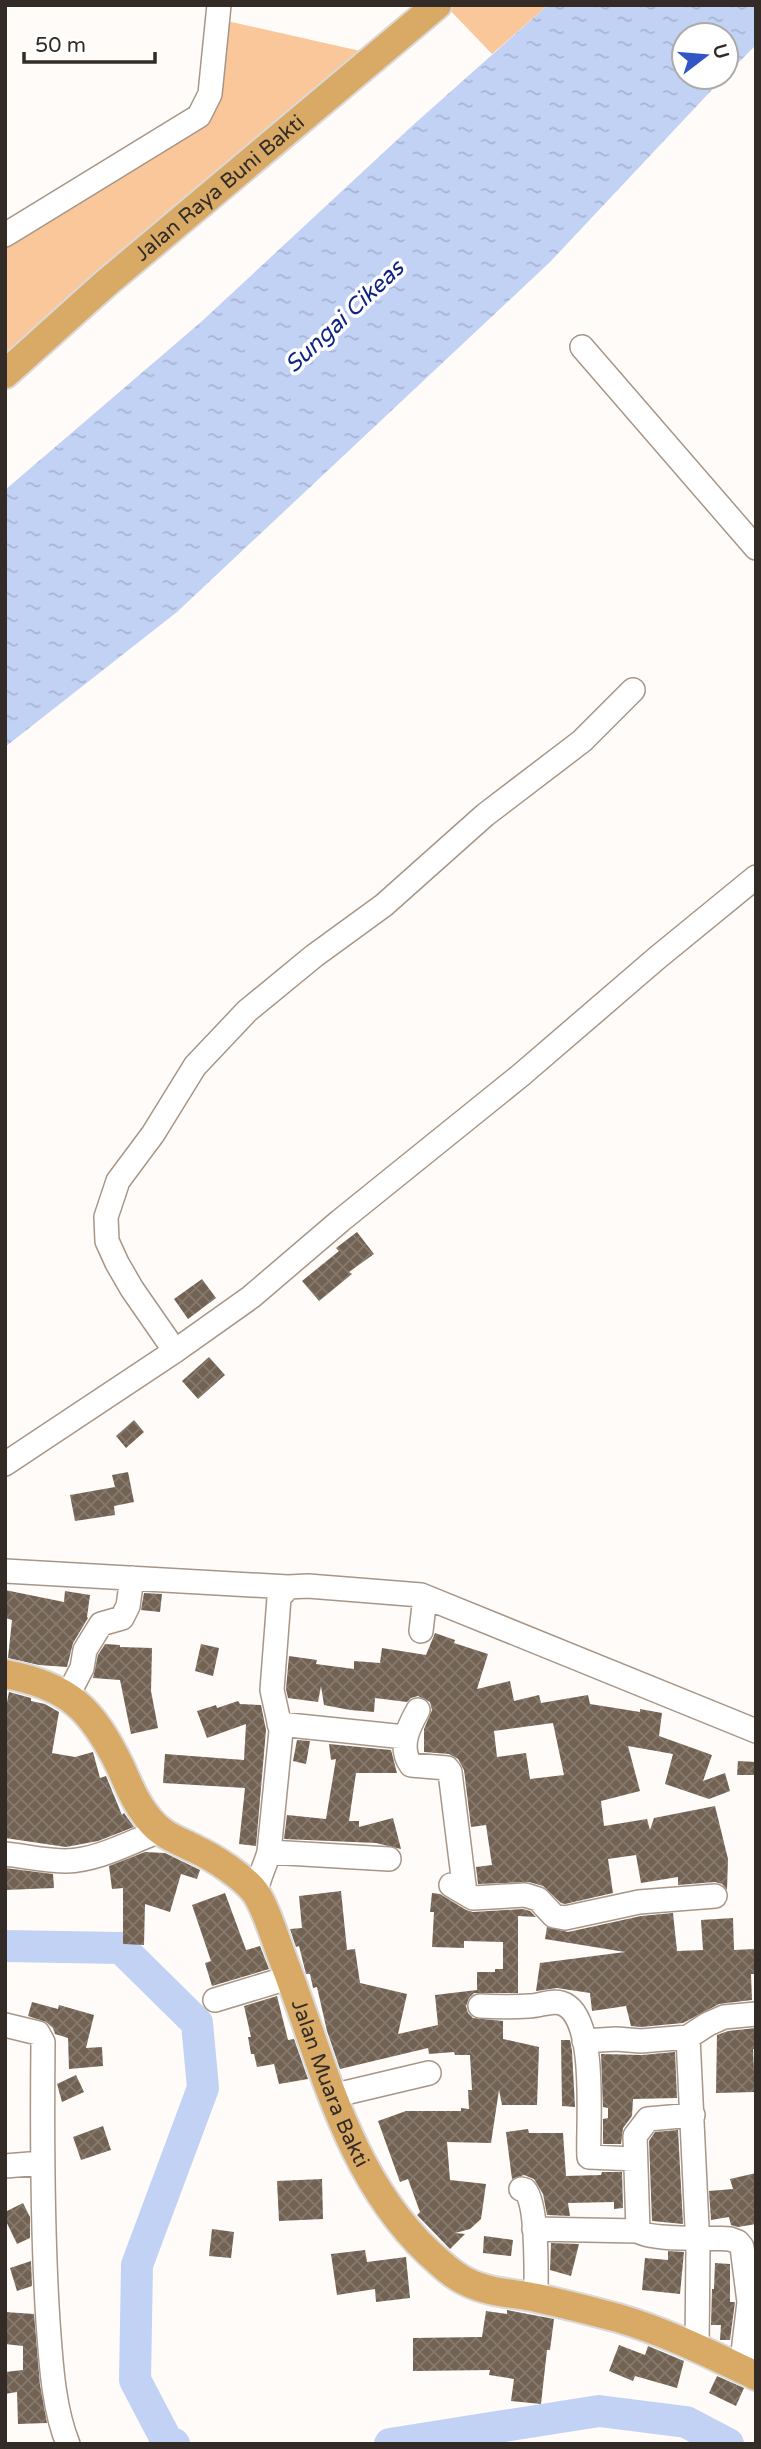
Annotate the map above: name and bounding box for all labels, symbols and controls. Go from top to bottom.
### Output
scale bar [24,21,156,65]
north arrow [670,21,740,91]
text: 50 m [35,33,86,58]
text: U [708,42,733,62]
street label: Jalan Raya Buni Bakti [130,110,310,267]
water label: Sungai Cikeas [279,253,411,379]
street label: Jalan Muara Bakti [286,1996,374,2172]

